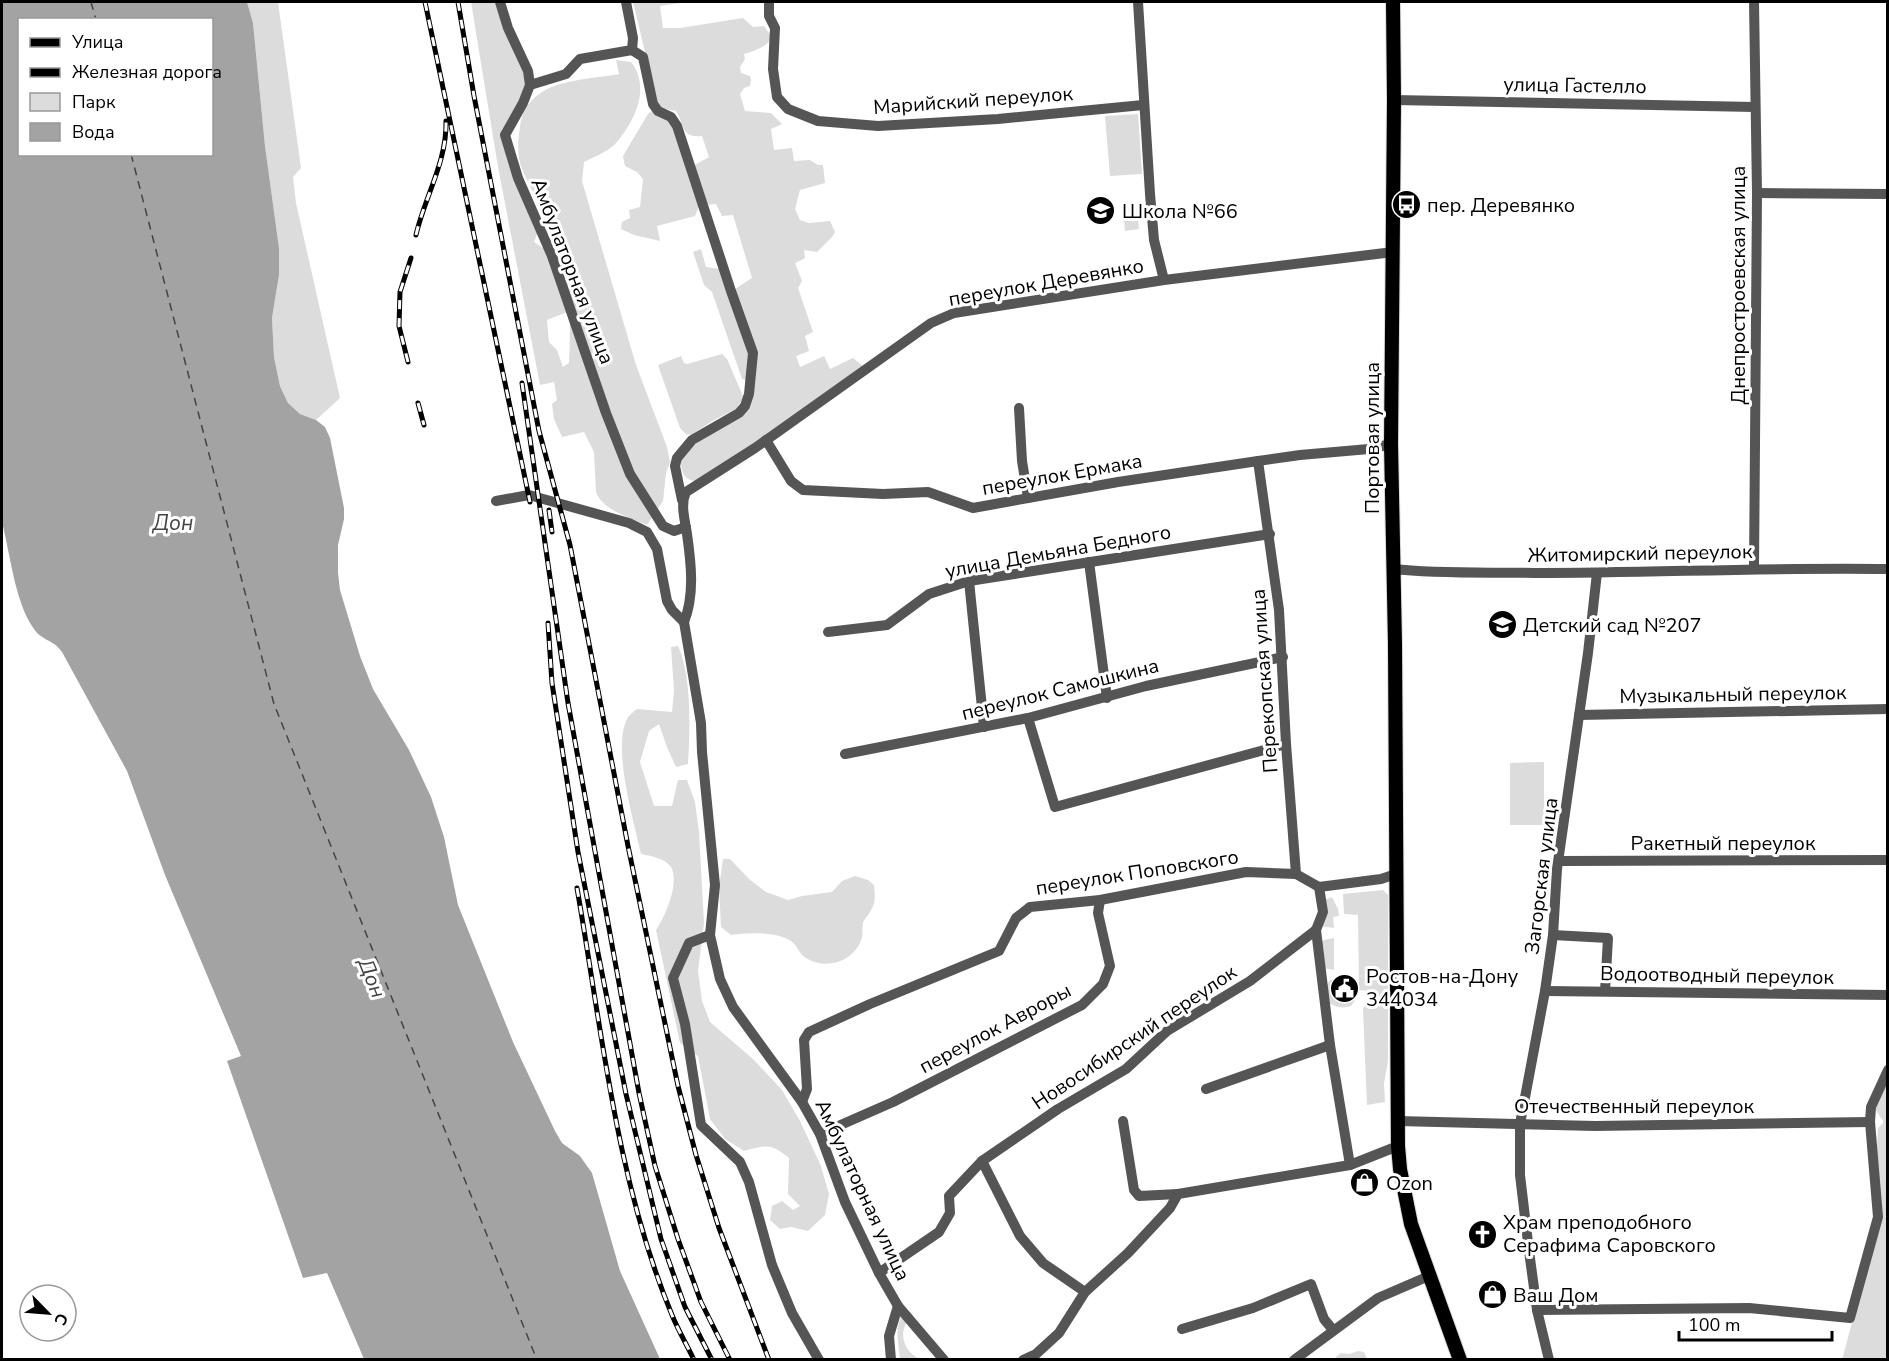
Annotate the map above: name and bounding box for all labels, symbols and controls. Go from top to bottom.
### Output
legend [18,18,213,156]
text: Улица [71,30,123,54]
text: Железная дорога [72,60,222,84]
street label: улица Гастелло [1503,71,1647,100]
street label: Марийский переулок [872,80,1074,121]
text: Парк [72,90,116,114]
text: Вода [72,120,115,144]
street label: Днепростроевская улица [1725,166,1752,404]
street label: Амбулаторная улица [525,174,620,368]
bus stop icon: пер. Деревянко [1390,189,1422,221]
place label: пер. Деревянко [1427,192,1575,219]
school or university icon: Школа №66 [1085,195,1117,227]
place label: Школа №66 [1122,198,1238,225]
street label: переулок Деревянко [946,252,1146,313]
street label: Портовая улица [1359,362,1386,514]
street label: переулок Ермака [980,447,1144,502]
water label: Дон [152,509,193,537]
street label: улица Демьяна Бедного [943,518,1173,585]
street label: Житомирский переулок [1527,538,1753,569]
street label: Перекопская улица [1245,588,1284,774]
school or university icon: Детский сад №207 [1486,609,1518,641]
place label: Детский сад №207 [1523,612,1702,639]
street label: переулок Самошкина [959,652,1162,727]
street label: Музыкальный переулок [1619,679,1847,710]
street label: Загорская улица [1518,796,1565,956]
street label: Ракетный переулок [1631,830,1816,857]
street label: переулок Поповского [1034,843,1240,902]
water label: Дон [351,953,393,1002]
street label: Новосибирский переулок [1027,958,1242,1116]
street label: Водоотводный переулок [1600,960,1835,991]
place label: Ростов-на-Дону 344034 [1366,963,1519,1013]
public building icon: Ростов-на-Дону 344034 [1329,972,1361,1004]
street label: переулок Авроры [914,977,1076,1080]
street label: Отечественный переулок [1514,1093,1755,1120]
street label: Амбулаторная улица [809,1095,916,1285]
shop icon: Ozon [1349,1167,1381,1199]
place label: Ozon [1386,1170,1433,1197]
place label: Храм преподобного Серафима Саровского [1503,1209,1716,1259]
church icon: Храм преподобного Серафима Саровского [1466,1218,1498,1250]
shop icon: Ваш Дом [1476,1279,1508,1311]
place label: Ваш Дом [1513,1282,1598,1309]
north arrow [18,1283,78,1343]
scale bar [1679,1304,1832,1342]
text: С [48,1309,73,1329]
text: 100 m [1688,1313,1740,1337]

